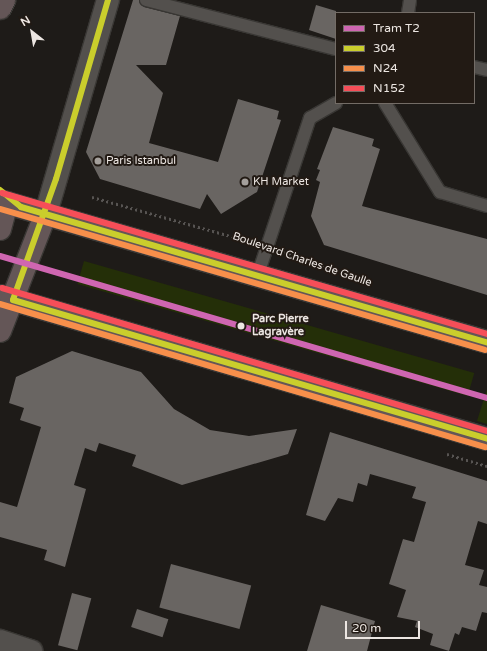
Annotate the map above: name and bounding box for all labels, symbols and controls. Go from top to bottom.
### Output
north arrow [12,12,52,52]
legend [335,12,475,104]
text: N [18,13,33,29]
text: Tram T2 [373,21,420,35]
text: 304 [373,41,396,55]
text: N24 [373,61,398,75]
text: N152 [373,81,405,95]
place label: Paris Istanbul [106,154,176,168]
marker: Paris Istanbul [93,156,103,166]
place label: KH Market [253,175,309,189]
marker: KH Market [240,177,250,187]
street label: Boulevard Charles de Gaulle [231,230,373,290]
place label: Parc Pierre Lagravère [252,313,309,339]
marker: Parc Pierre Lagravère [234,319,248,333]
scale bar [347,613,422,639]
text: 20 m [352,621,381,635]

